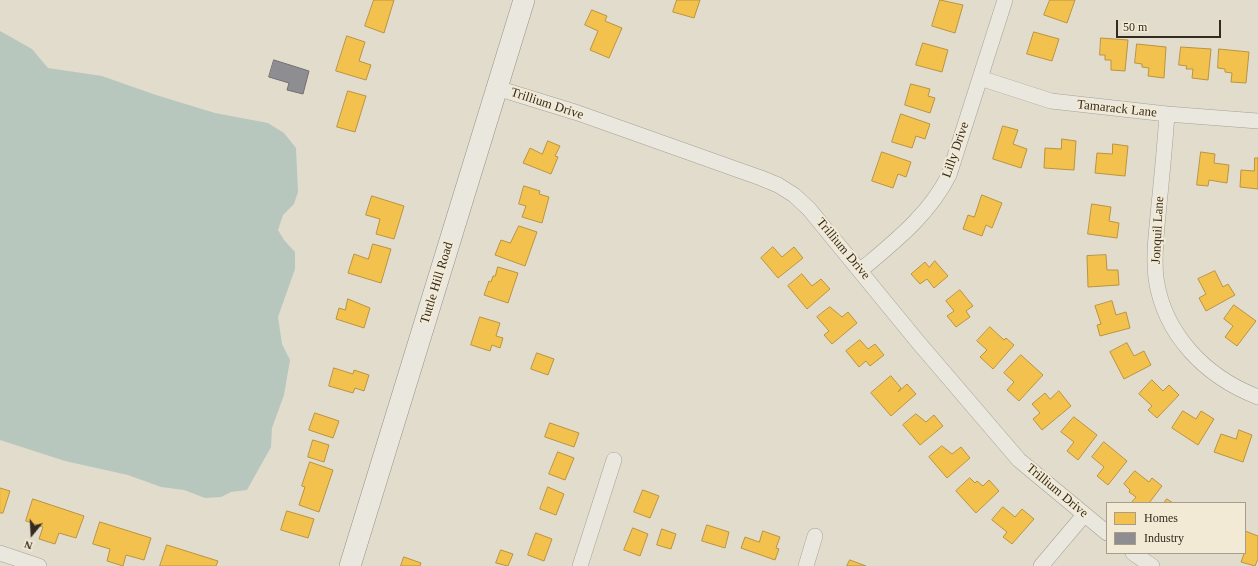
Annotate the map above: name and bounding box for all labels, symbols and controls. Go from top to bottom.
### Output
scale bar [1118,12,1223,38]
text: 50 m [1123,20,1147,34]
street label: Trillium Drive [509,85,585,123]
street label: Tamarack Lane [1076,97,1158,121]
street label: Lilly Drive [939,120,973,180]
street label: Jonquil Lane [1148,196,1168,264]
street label: Trillium Drive [813,215,873,283]
street label: Tuttle Hill Road [417,240,457,326]
street label: Trillium Drive [1023,461,1091,521]
legend [1106,502,1246,554]
text: Homes [1144,511,1178,525]
north arrow [12,514,52,554]
text: Industry [1144,531,1184,545]
text: N [23,538,34,552]

